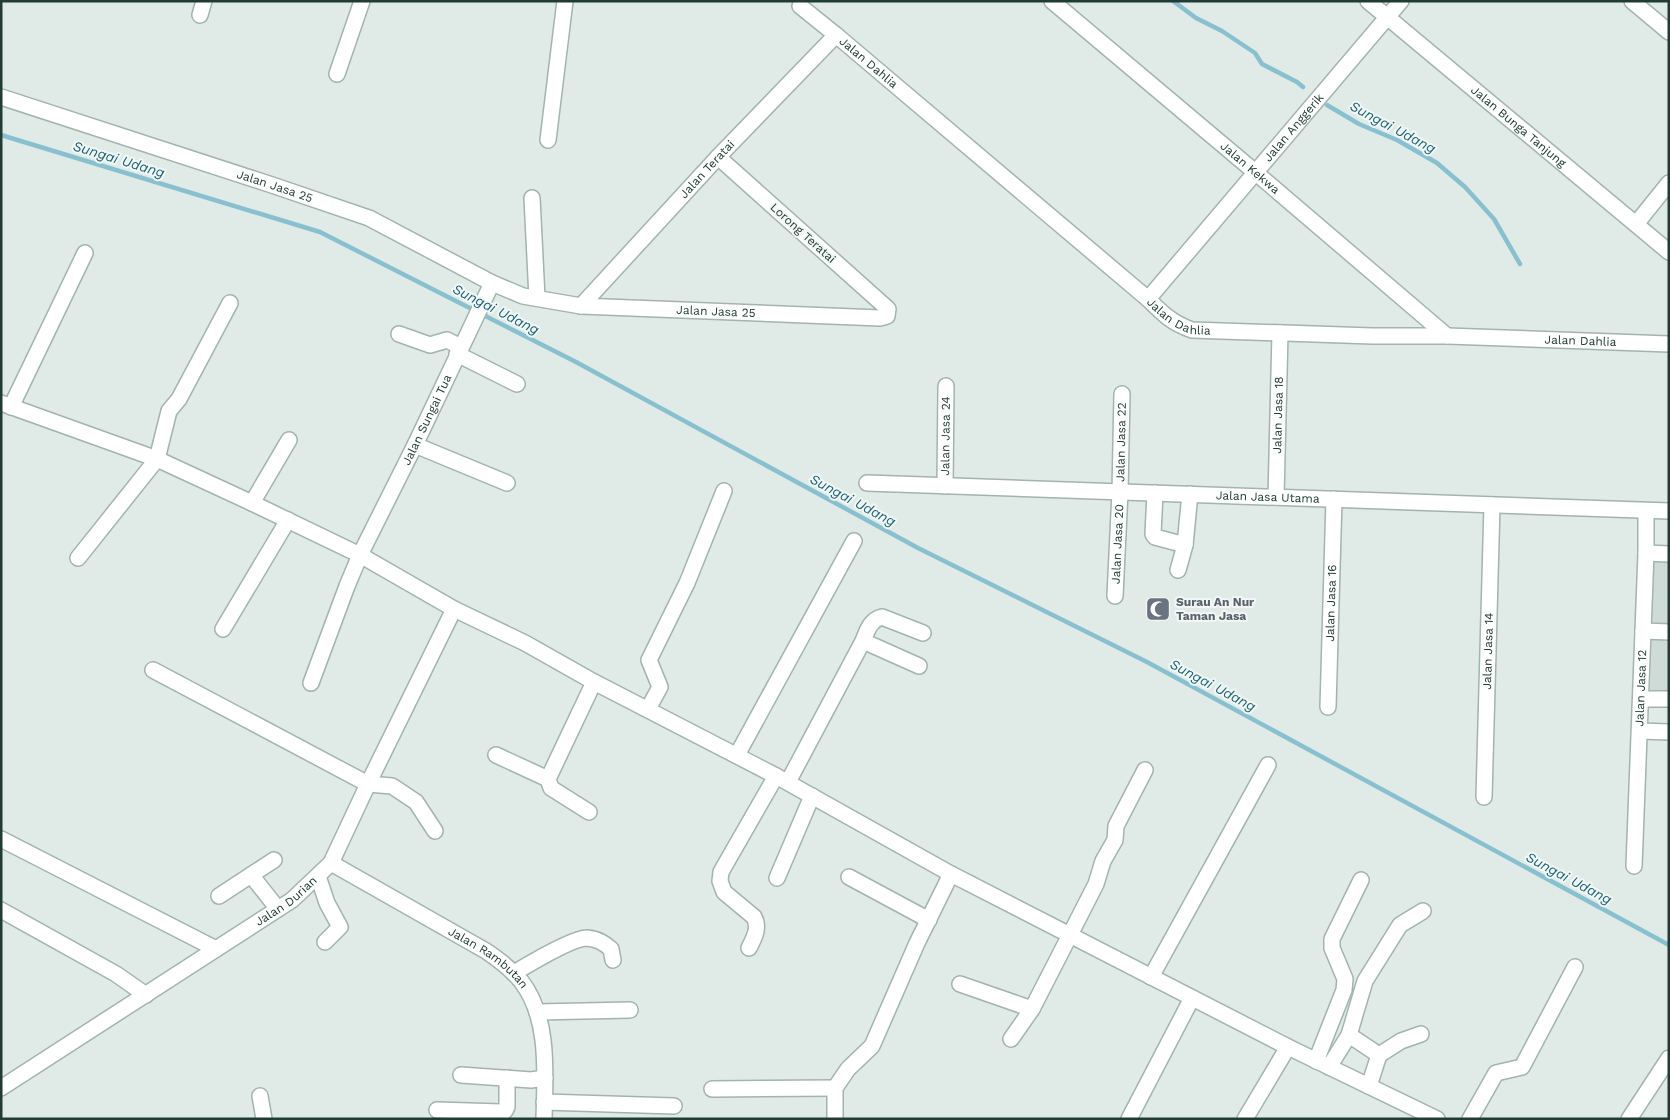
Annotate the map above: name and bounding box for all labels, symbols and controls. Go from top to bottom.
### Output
street label: Jalan Dahlia [837,34,901,91]
street label: Jalan Bunga Tanjung [1468,83,1569,171]
street label: Jalan Anggerik [1261,90,1327,164]
water label: Sungai Udang [1347,98,1439,157]
water label: Sungai Udang [71,137,167,181]
street label: Jalan Teratai [677,137,737,201]
street label: Jalan Kekwa [1218,139,1283,197]
street label: Jalan Jasa 25 [235,167,315,205]
street label: Lorong Teratai [768,200,838,266]
water label: Sungai Udang [450,280,542,338]
street label: Jalan Dahlia [1144,295,1211,338]
street label: Jalan Jasa 25 [676,303,756,320]
street label: Jalan Dahlia [1544,333,1617,349]
street label: Jalan Sungai Tua [399,372,455,467]
street label: Jalan Jasa 18 [1270,376,1286,454]
street label: Jalan Jasa 24 [938,396,953,476]
street label: Jalan Jasa 22 [1113,402,1129,482]
water label: Sungai Udang [807,471,899,530]
street label: Jalan Jasa Utama [1216,488,1320,506]
street label: Jalan Jasa 20 [1109,504,1126,584]
street label: Jalan Jasa 16 [1323,564,1339,642]
place label: Surau An Nur Taman Jasa [1176,595,1255,623]
mosque icon: Surau An Nur Taman Jasa [1145,596,1171,622]
street label: Jalan Jasa 14 [1480,612,1496,690]
street label: Jalan Jasa 12 [1632,649,1649,727]
water label: Sungai Udang [1167,656,1259,715]
water label: Sungai Udang [1523,849,1615,908]
street label: Jalan Durian [253,873,320,929]
street label: Jalan Rambutan [446,924,531,991]

